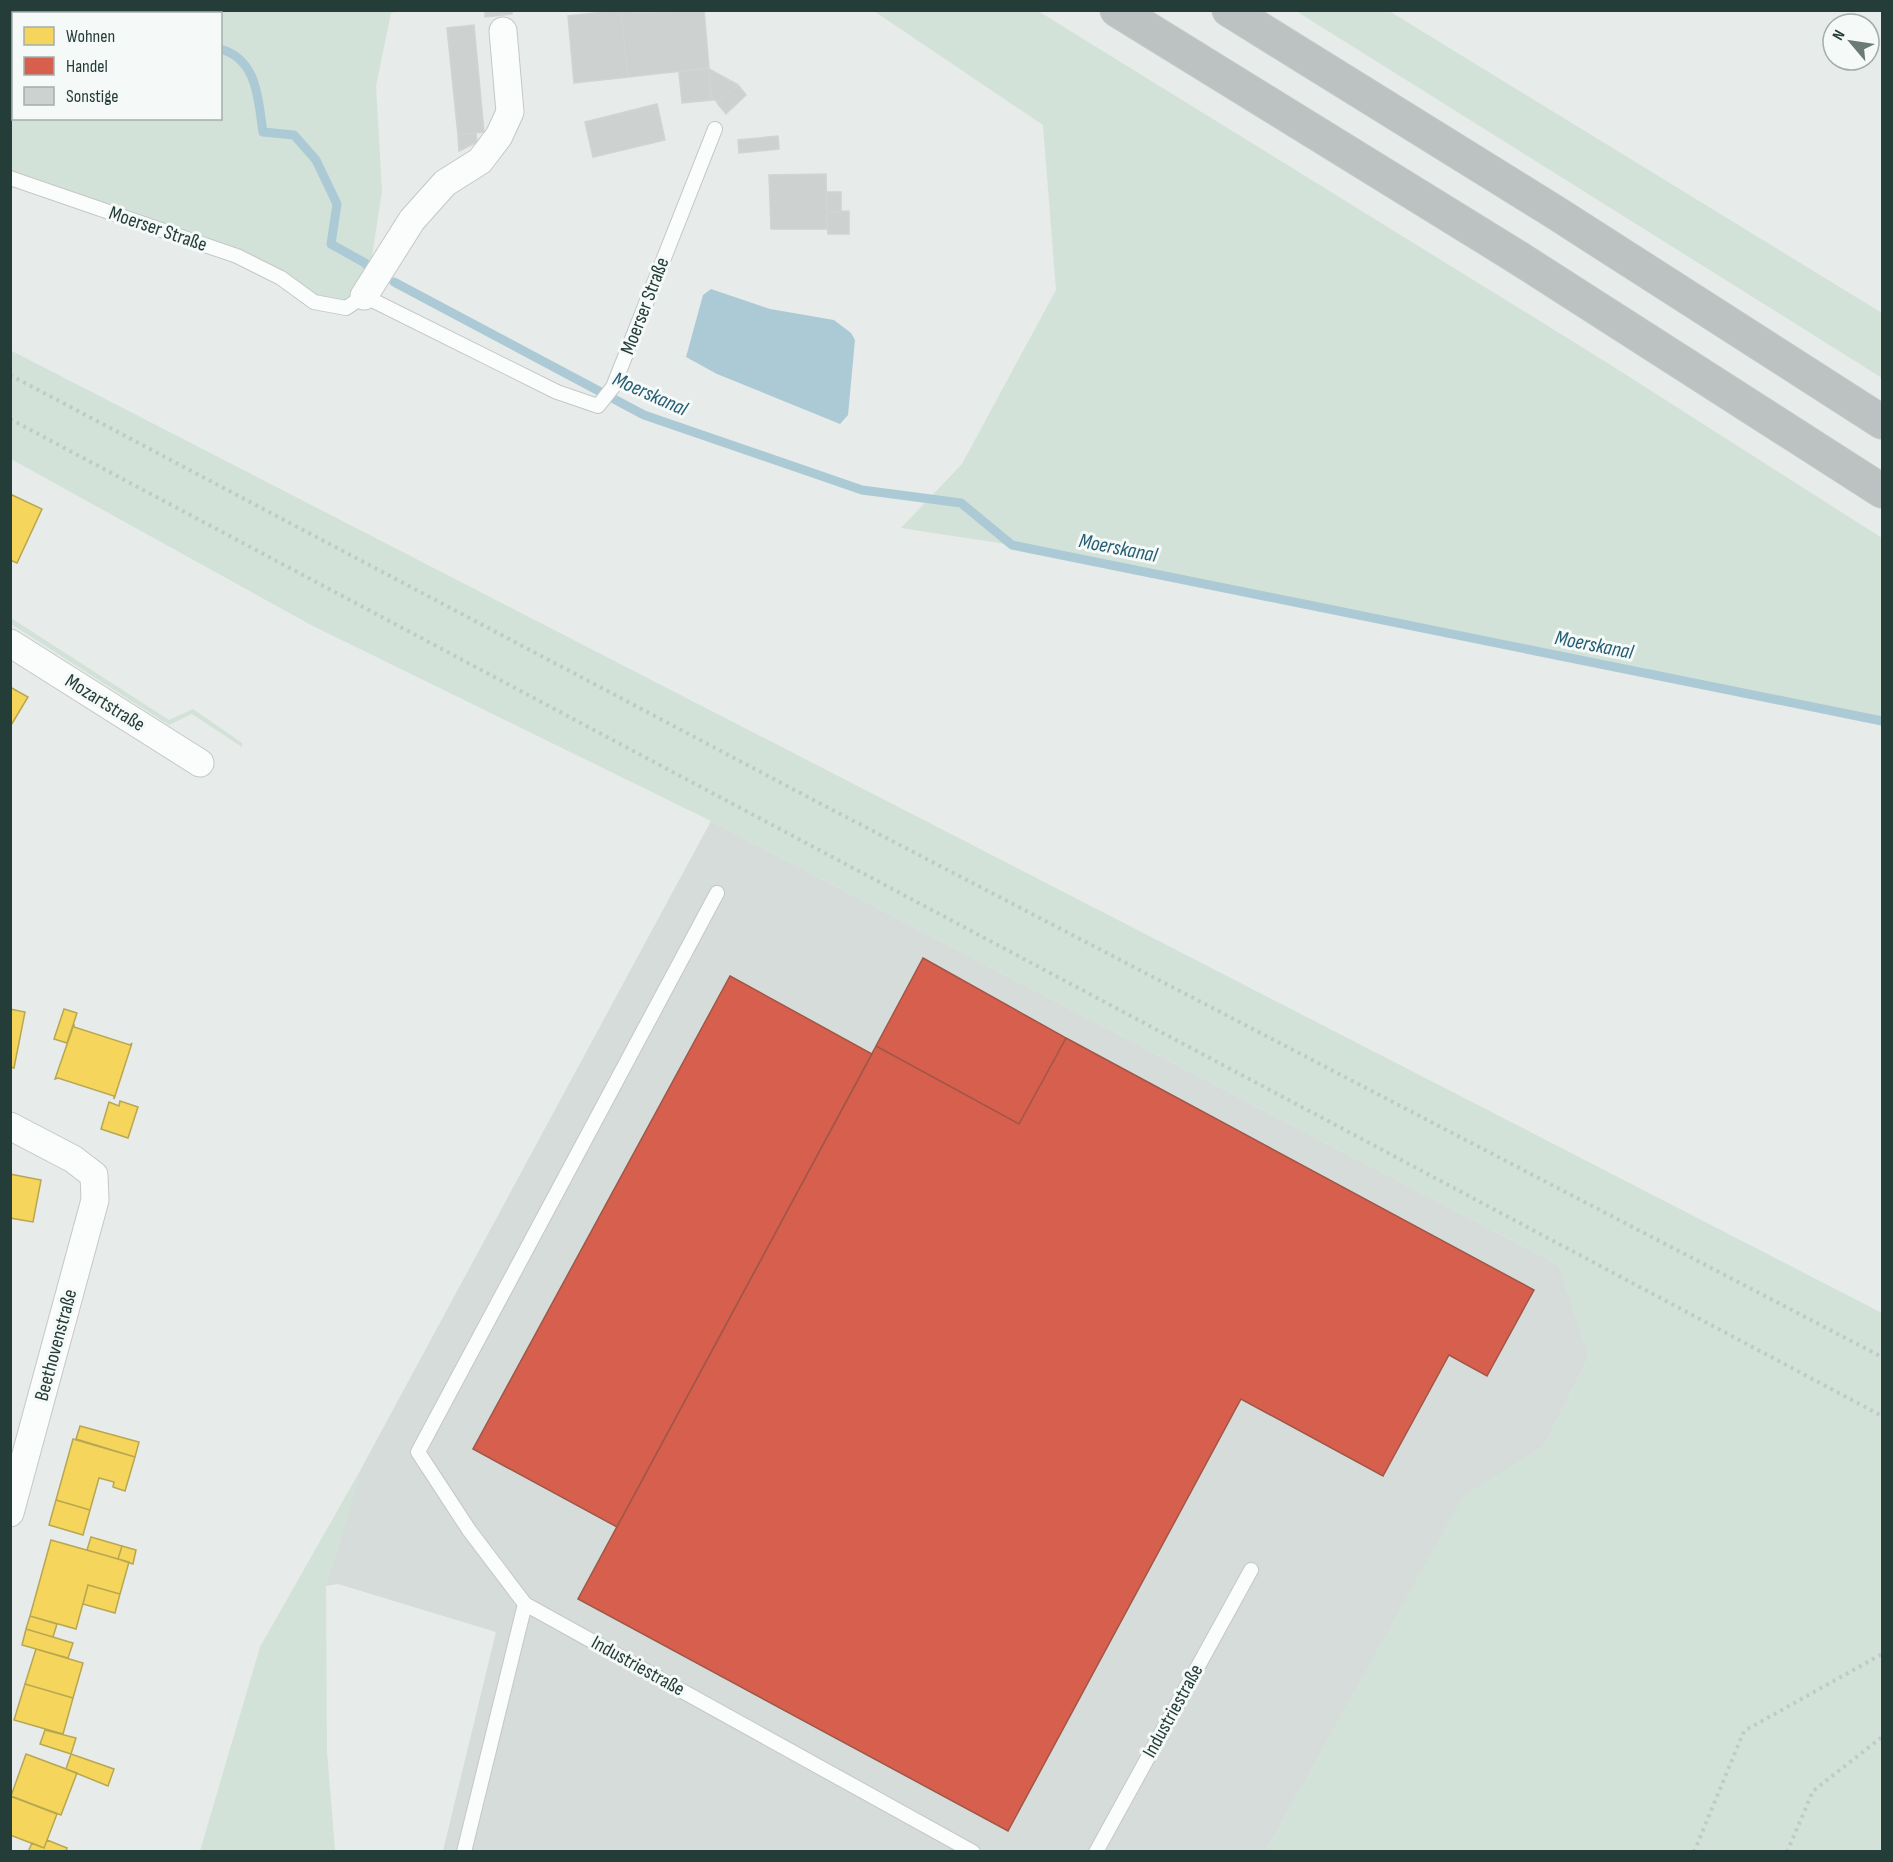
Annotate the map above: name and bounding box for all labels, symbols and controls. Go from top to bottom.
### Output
legend [12,12,222,120]
north arrow [1821,12,1881,72]
text: Wohnen [66,26,115,47]
text: N [1829,27,1850,44]
text: Handel [66,56,108,77]
text: Sonstige [66,86,119,107]
street label: Moerser Straße [106,201,210,257]
street label: Moerser Straße [616,254,674,358]
water label: Moerskanal [609,366,692,422]
water label: Moerskanal [1077,528,1160,568]
water label: Moerskanal [1553,625,1636,665]
street label: Mozartstraße [61,669,149,737]
street label: Beethovenstraße [30,1286,82,1404]
street label: Industriestraße [587,1631,689,1701]
street label: Industriestraße [1138,1660,1208,1762]

